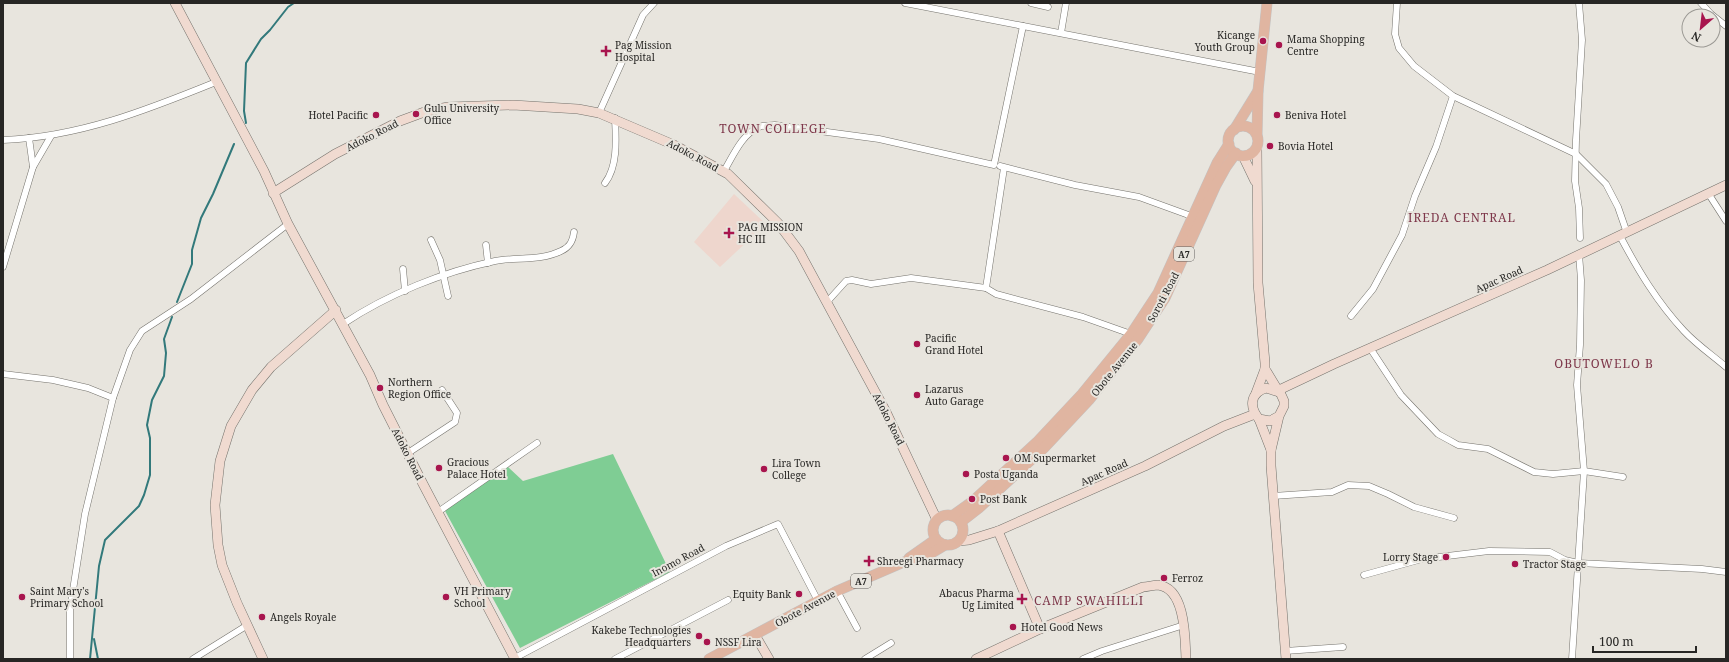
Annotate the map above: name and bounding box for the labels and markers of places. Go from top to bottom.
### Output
place label: Kicange Youth Group [1194,28,1255,54]
place label: Mama Shopping Centre [1287,32,1365,58]
marker: Kicange Youth Group [1258,36,1268,46]
place label: Pag Mission Hospital [615,38,672,64]
marker: Mama Shopping Centre [1274,40,1284,50]
marker: Pag Mission Hospital [600,45,612,57]
place label: Gulu University Office [424,101,499,127]
place label: Hotel Pacific [308,108,368,122]
place label: Beniva Hotel [1285,108,1346,122]
marker: Gulu University Office [411,109,421,119]
marker: Hotel Pacific [371,110,381,120]
marker: Beniva Hotel [1272,110,1282,120]
place label: Bovia Hotel [1278,139,1333,153]
marker: Bovia Hotel [1265,141,1275,151]
place label: PAG MISSION HC III [738,220,803,246]
marker: PAG MISSION HC III [723,227,735,239]
place label: Pacific Grand Hotel [925,331,983,357]
marker: Pacific Grand Hotel [912,339,922,349]
place label: Northern Region Office [388,375,451,401]
place label: Lazarus Auto Garage [925,382,984,408]
marker: Northern Region Office [375,383,385,393]
marker: Lazarus Auto Garage [912,390,922,400]
place label: OM Supermarket [1014,451,1096,465]
marker: OM Supermarket [1001,453,1011,463]
place label: Gracious Palace Hotel [447,455,506,481]
place label: Lira Town College [772,456,821,482]
marker: Gracious Palace Hotel [434,463,444,473]
marker: Lira Town College [759,464,769,474]
place label: Posta Uganda [974,467,1039,481]
marker: Posta Uganda [961,469,971,479]
place label: Post Bank [980,492,1027,506]
marker: Post Bank [967,494,977,504]
place label: Lorry Stage [1383,550,1438,564]
marker: Lorry Stage [1441,552,1451,562]
place label: Shreegi Pharmacy [877,554,964,568]
marker: Shreegi Pharmacy [864,556,874,566]
place label: Tractor Stage [1523,557,1586,571]
marker: Tractor Stage [1510,559,1520,569]
place label: Ferroz [1172,571,1203,585]
marker: Ferroz [1159,573,1169,583]
place label: Saint Mary's Primary School [30,584,103,610]
place label: VH Primary School [454,584,511,610]
place label: Abacus Pharma Ug Limited [939,586,1014,612]
place label: Equity Bank [733,587,791,601]
marker: Equity Bank [794,589,804,599]
marker: Saint Mary's Primary School [17,592,27,602]
marker: VH Primary School [441,592,451,602]
marker: Abacus Pharma Ug Limited [1017,594,1027,604]
place label: Angels Royale [270,610,336,624]
marker: Angels Royale [257,612,267,622]
place label: Hotel Good News [1021,620,1103,634]
marker: Hotel Good News [1008,622,1018,632]
place label: Kakebe Technologies Headquarters [592,623,691,649]
marker: Kakebe Technologies Headquarters [694,631,704,641]
place label: NSSF Lira [715,635,762,649]
marker: NSSF Lira [702,637,712,647]

